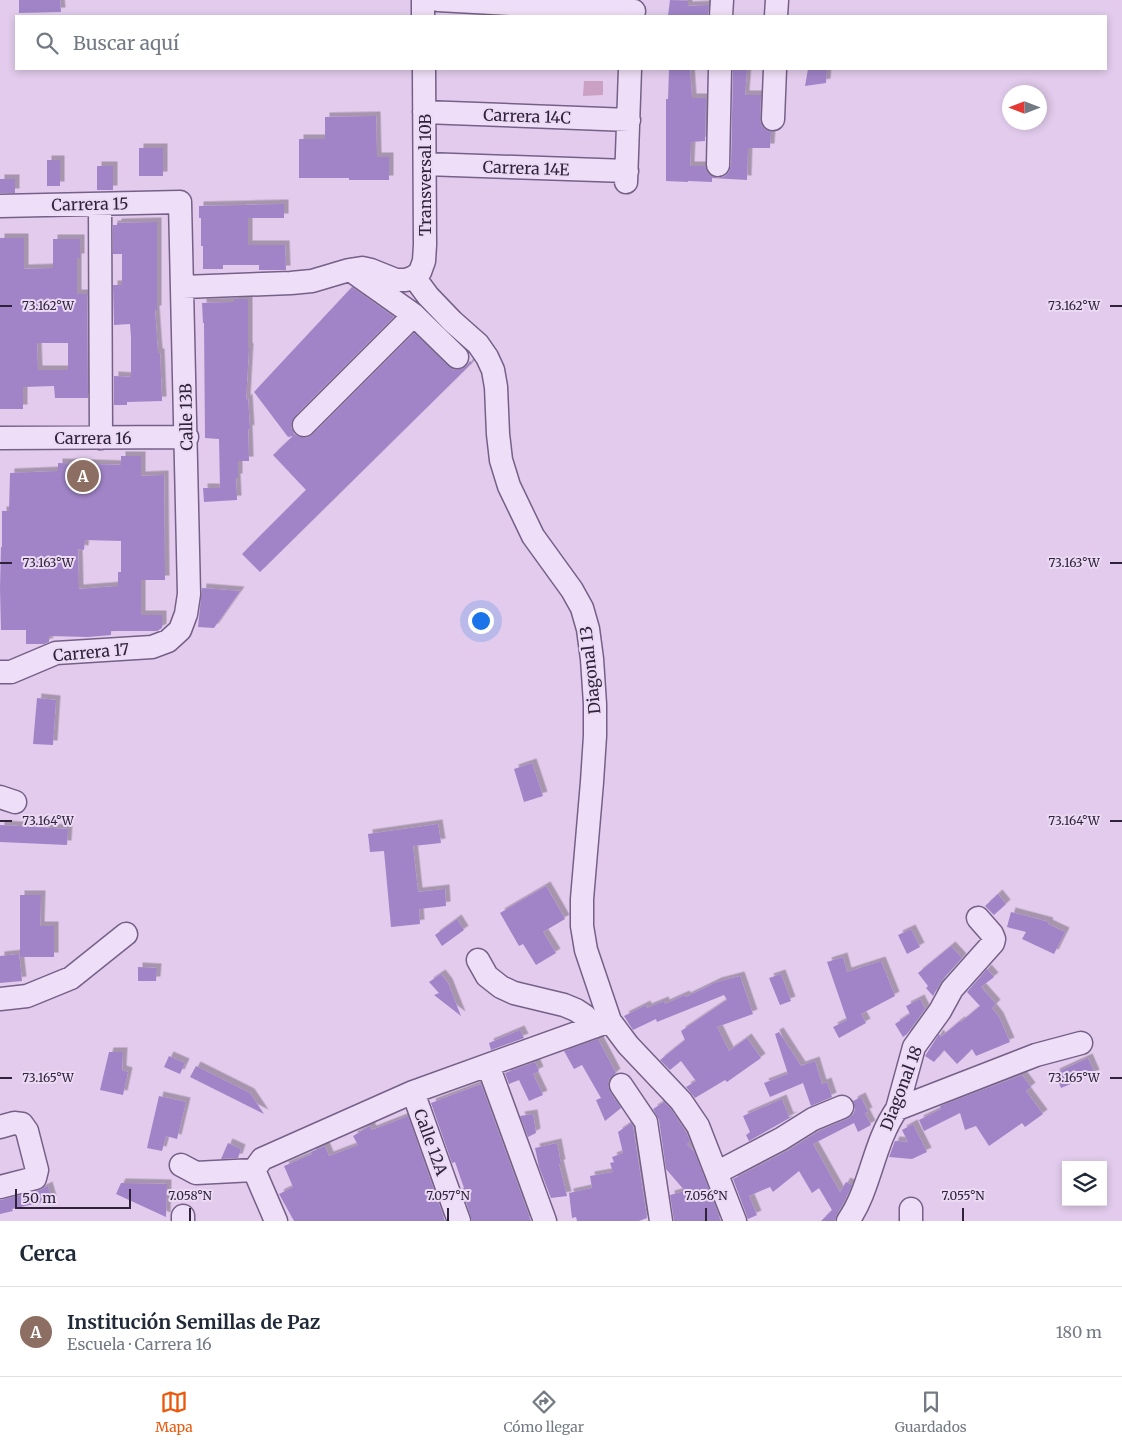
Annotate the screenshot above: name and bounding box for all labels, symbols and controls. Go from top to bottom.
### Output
search box [15,15,1107,70]
icon: search [33,29,61,57]
text: Buscar aquí [73,31,179,55]
north arrow [1002,85,1047,130]
street label: Carrera 14C [483,104,571,128]
street label: Transversal 10B [415,114,435,236]
street label: Carrera 14E [482,156,571,180]
street label: Carrera 15 [51,193,129,215]
text: 73.162°W [22,298,75,313]
text: 73.162°W [1048,298,1101,313]
street label: Calle 13B [175,383,197,451]
street label: Carrera 16 [54,428,132,448]
pin: A [67,457,99,495]
text: 73.163°W [22,555,75,570]
text: 73.163°W [1048,555,1101,570]
your location [468,608,494,634]
street label: Diagonal 13 [575,625,605,715]
street label: Carrera 17 [52,639,130,665]
text: 73.164°W [22,813,75,828]
text: 73.164°W [1048,813,1101,828]
street label: Diagonal 18 [876,1043,926,1133]
text: 73.165°W [22,1070,75,1085]
text: 73.165°W [1048,1070,1101,1085]
street label: Calle 12A [410,1106,452,1179]
map controls [1062,1161,1107,1206]
button: layers [1062,1161,1107,1206]
scale bar [15,1186,131,1209]
text: 7.058°N [168,1188,213,1203]
text: 7.057°N [426,1188,470,1203]
text: 7.056°N [684,1188,728,1203]
text: 7.055°N [942,1188,985,1203]
text: 50 m [22,1189,56,1207]
text: Cerca [20,1240,77,1267]
text: Institución Semillas de Paz [67,1310,320,1334]
text: A [30,1322,42,1342]
text: 180 m [1056,1322,1102,1342]
text: Escuela · Carrera 16 [67,1334,212,1354]
tab: Mapa [155,1388,193,1436]
tab: Cómo llegar [503,1388,584,1436]
tab: Guardados [895,1388,967,1436]

